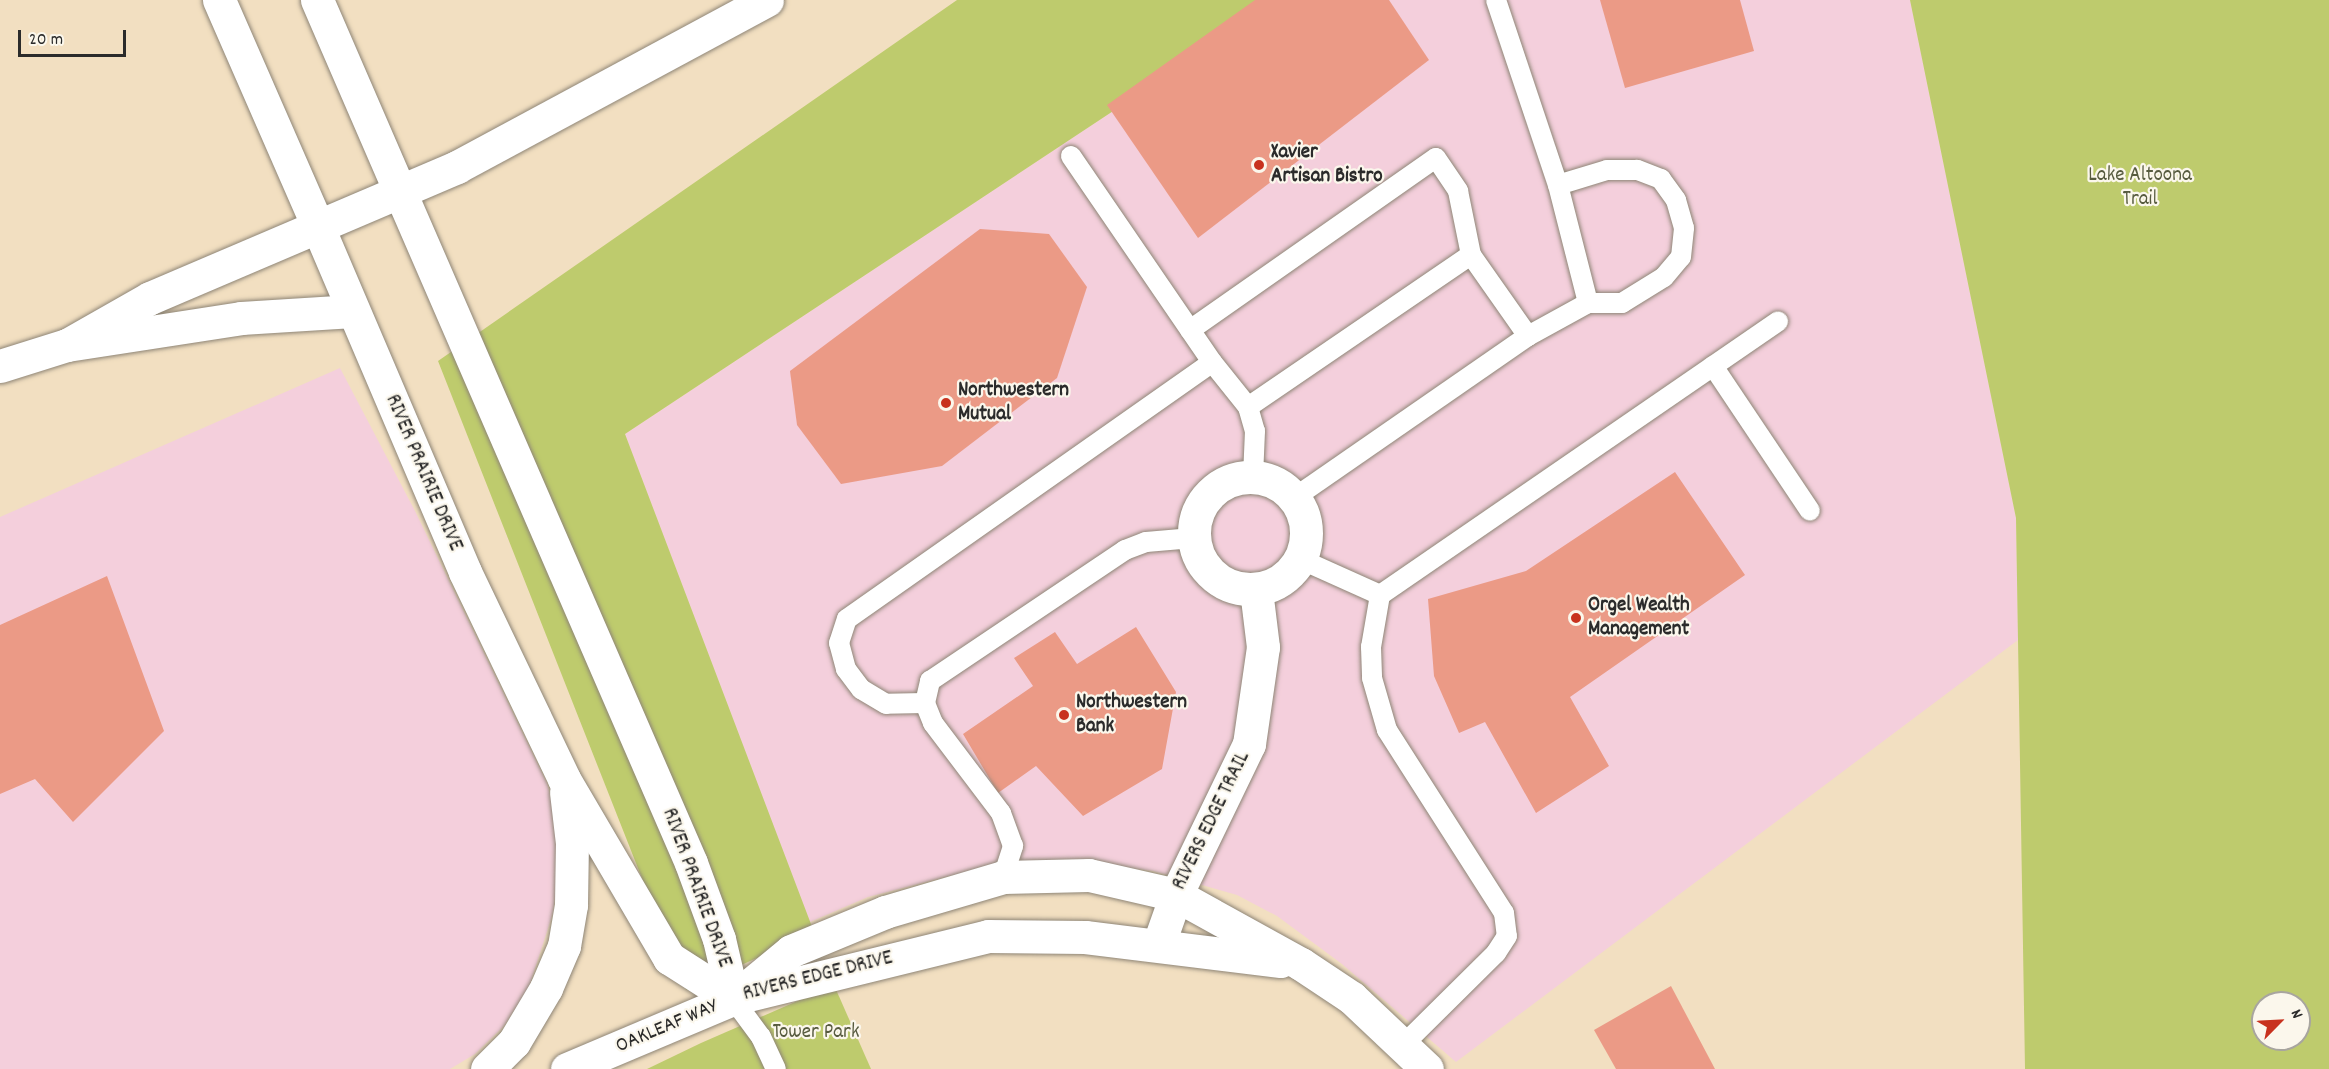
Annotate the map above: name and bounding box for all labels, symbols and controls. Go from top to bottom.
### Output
scale bar [21,18,129,56]
text: 20 m [29,28,63,53]
place label: Xavier Artisan Bistro [1271,140,1383,190]
marker: Xavier Artisan Bistro [1252,158,1266,172]
park label: Lake Altoona Trail [2088,163,2192,213]
place label: Northwestern Mutual [958,378,1069,428]
street label: RIVER PRAIRIE DRIVE [379,391,467,555]
marker: Northwestern Mutual [939,396,953,410]
place label: Orgel Wealth Management [1588,593,1690,643]
marker: Orgel Wealth Management [1569,611,1583,625]
place label: Northwestern Bank [1076,690,1187,740]
marker: Northwestern Bank [1057,708,1071,722]
street label: RIVERS EDGE TRAIL [1168,748,1256,894]
street label: RIVER PRAIRIE DRIVE [656,805,736,971]
street label: RIVERS EDGE DRIVE [741,946,895,1008]
north arrow [2251,991,2311,1051]
street label: OAKLEAF WAY [612,994,722,1060]
text: N [2284,1006,2308,1023]
park label: Tower Park [772,1020,860,1046]

